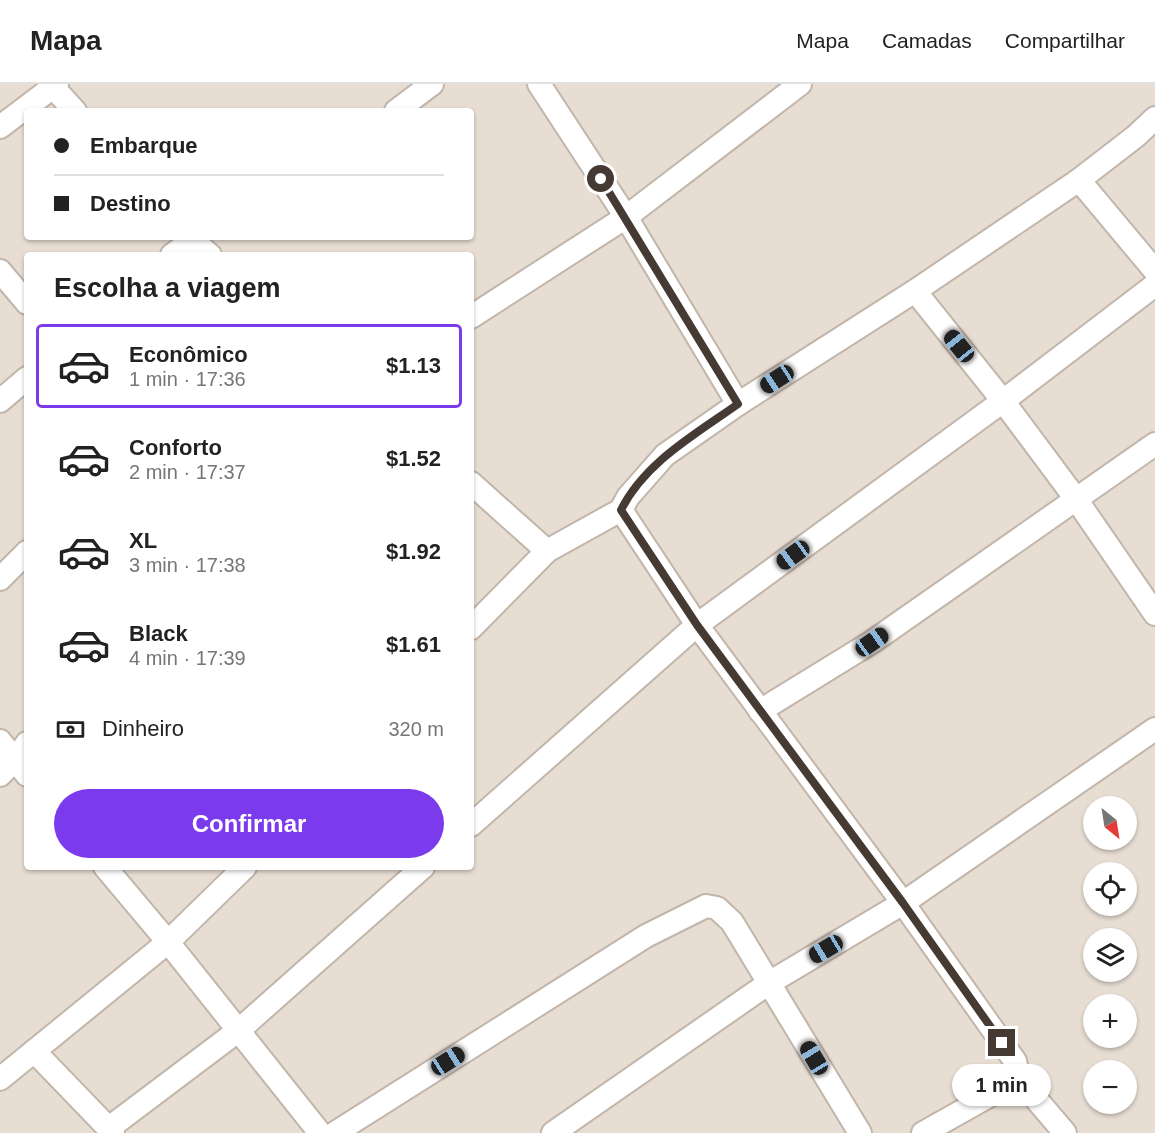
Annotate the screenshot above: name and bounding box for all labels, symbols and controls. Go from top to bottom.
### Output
text: Mapa [30,25,102,56]
text: Mapa [796,29,849,52]
text: Camadas [882,29,972,52]
text: Compartilhar [1005,29,1125,52]
text: Embarque [90,133,198,158]
route start [587,165,614,192]
text: Destino [90,191,171,216]
text: Escolha a viagem [54,273,281,303]
car [941,326,977,366]
icon: car [57,339,111,393]
text: Econômico [129,342,248,367]
text: $1.13 [386,353,441,378]
car [757,362,797,396]
text: 1 min · 17:36 [129,368,246,390]
icon: car [57,432,111,486]
text: Conforto [129,435,222,460]
text: $1.52 [386,446,441,471]
text: 2 min · 17:37 [129,461,246,483]
icon: car [57,525,111,579]
text: XL [129,528,157,553]
car [773,537,813,573]
text: $1.92 [386,539,441,564]
text: 3 min · 17:38 [129,554,246,576]
icon: car [57,618,111,672]
text: Black [129,621,188,646]
car [852,624,892,660]
text: $1.61 [386,632,441,657]
text: 4 min · 17:39 [129,647,246,669]
icon: cash [54,713,87,746]
text: Dinheiro [102,716,184,741]
text: 320 m [388,718,444,740]
button: Confirmar [54,789,444,858]
north arrow [1083,796,1137,850]
map controls [1083,796,1137,1114]
button: locate [1083,862,1137,916]
button: layers [1083,928,1137,982]
car [806,932,846,966]
button: + [1083,994,1137,1048]
route end [988,1029,1015,1056]
car [797,1038,831,1078]
car [428,1044,468,1078]
button: − [1083,1060,1137,1114]
callout: 1 min [952,1064,1052,1106]
text: 1 min [975,1074,1028,1096]

